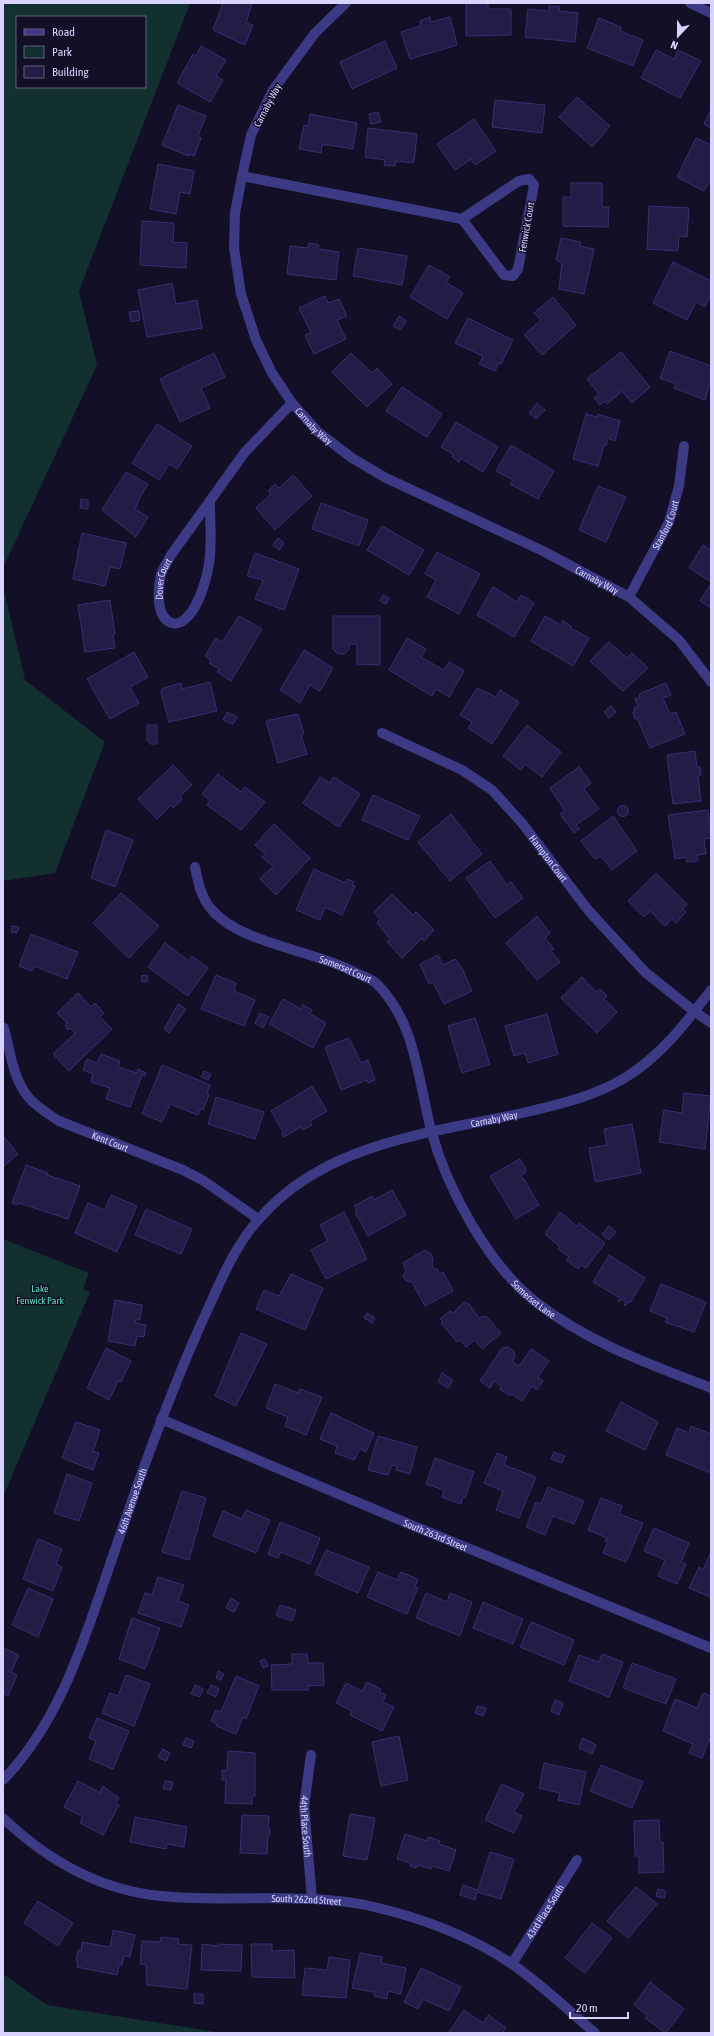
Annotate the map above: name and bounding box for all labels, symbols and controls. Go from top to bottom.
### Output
legend [16,16,146,88]
north arrow [658,16,698,56]
text: Road [52,25,75,39]
text: N [669,38,680,52]
text: Park [52,45,73,59]
text: Building [52,65,90,79]
street label: Carnaby Way [251,82,283,129]
street label: Fenwick Court [517,201,536,253]
street label: Carnaby Way [293,406,334,447]
street label: Stanford Court [650,499,681,552]
street label: Dover Court [154,556,174,600]
street label: Carnaby Way [573,564,620,596]
street label: Hampton Court [527,833,570,884]
street label: Somerset Court [318,953,374,985]
street label: Carnaby Way [470,1109,519,1129]
street label: Kent Court [90,1130,130,1154]
street label: Somerset Lane [509,1278,558,1321]
park label: Lake Fenwick Park [16,1283,64,1306]
street label: 46th Avenue South [116,1466,149,1535]
street label: South 263rd Street [402,1517,469,1553]
street label: 44th Place South [298,1795,313,1858]
street label: 43rd Place South [524,1882,566,1941]
street label: South 262nd Street [271,1893,342,1907]
scale bar [570,1994,628,2020]
text: 20 m [576,2001,598,2015]

